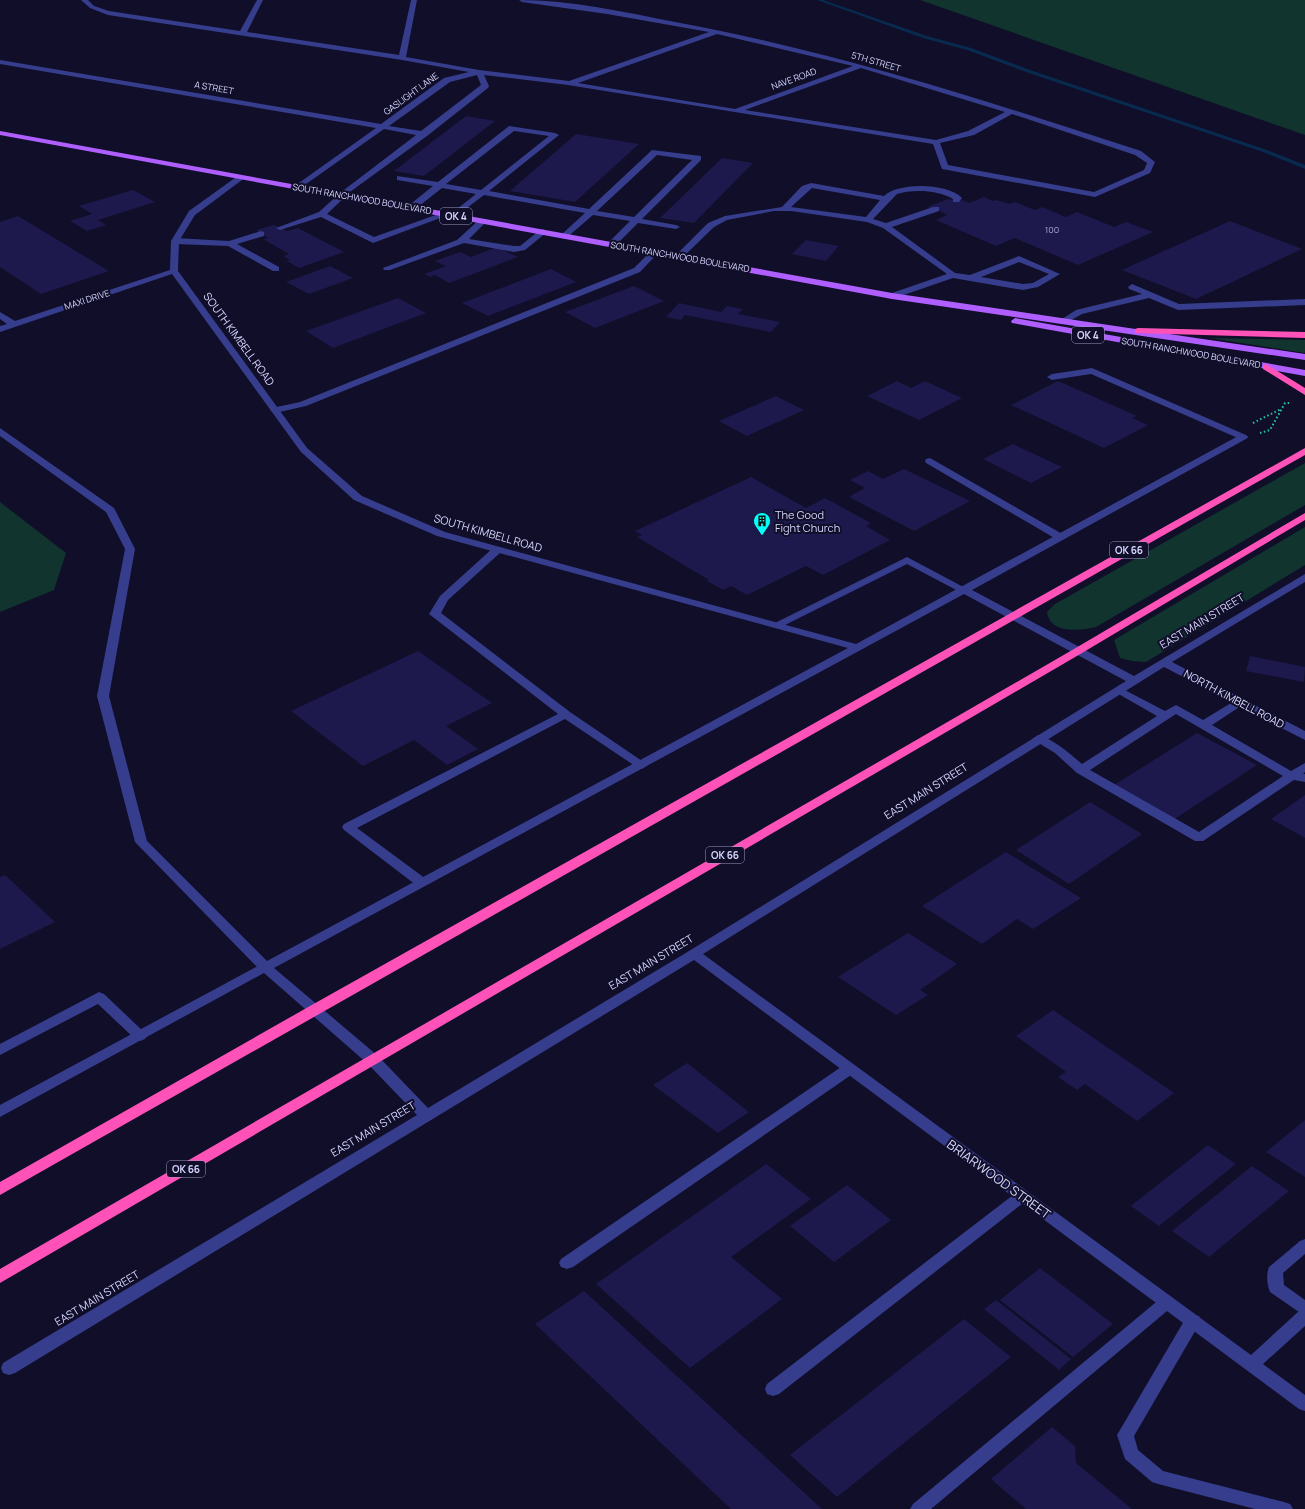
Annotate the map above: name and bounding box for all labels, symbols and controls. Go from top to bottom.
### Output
street label: 5TH STREET [850,48,903,75]
street label: NAVE ROAD [769,64,818,93]
street label: GASLIGHT LANE [381,69,441,118]
street label: A STREET [193,78,235,97]
street label: SOUTH RANCHWOOD BOULEVARD [291,180,433,217]
road number: OK 4 [440,208,472,224]
house number: 100 [1045,223,1059,236]
street label: SOUTH RANCHWOOD BOULEVARD [609,238,751,275]
street label: MAXI DRIVE [62,286,111,313]
street label: SOUTH KIMBELL ROAD [200,289,278,388]
road number: OK 4 [1072,327,1104,343]
street label: SOUTH RANCHWOOD BOULEVARD [1120,334,1262,371]
place label: The Good Fight Church [775,507,840,535]
street label: SOUTH KIMBELL ROAD [432,510,544,555]
building icon: The Good Fight Church [752,511,772,536]
road number: OK 66 [1110,542,1148,558]
street label: EAST MAIN STREET [1157,589,1247,652]
street label: NORTH KIMBELL ROAD [1181,666,1287,731]
street label: EAST MAIN STREET [881,759,971,822]
road number: OK 66 [706,847,744,863]
street label: EAST MAIN STREET [606,930,696,993]
street label: EAST MAIN STREET [328,1097,418,1160]
street label: BRIARWOOD STREET [943,1135,1055,1223]
road number: OK 66 [167,1161,205,1177]
street label: EAST MAIN STREET [52,1266,142,1329]

